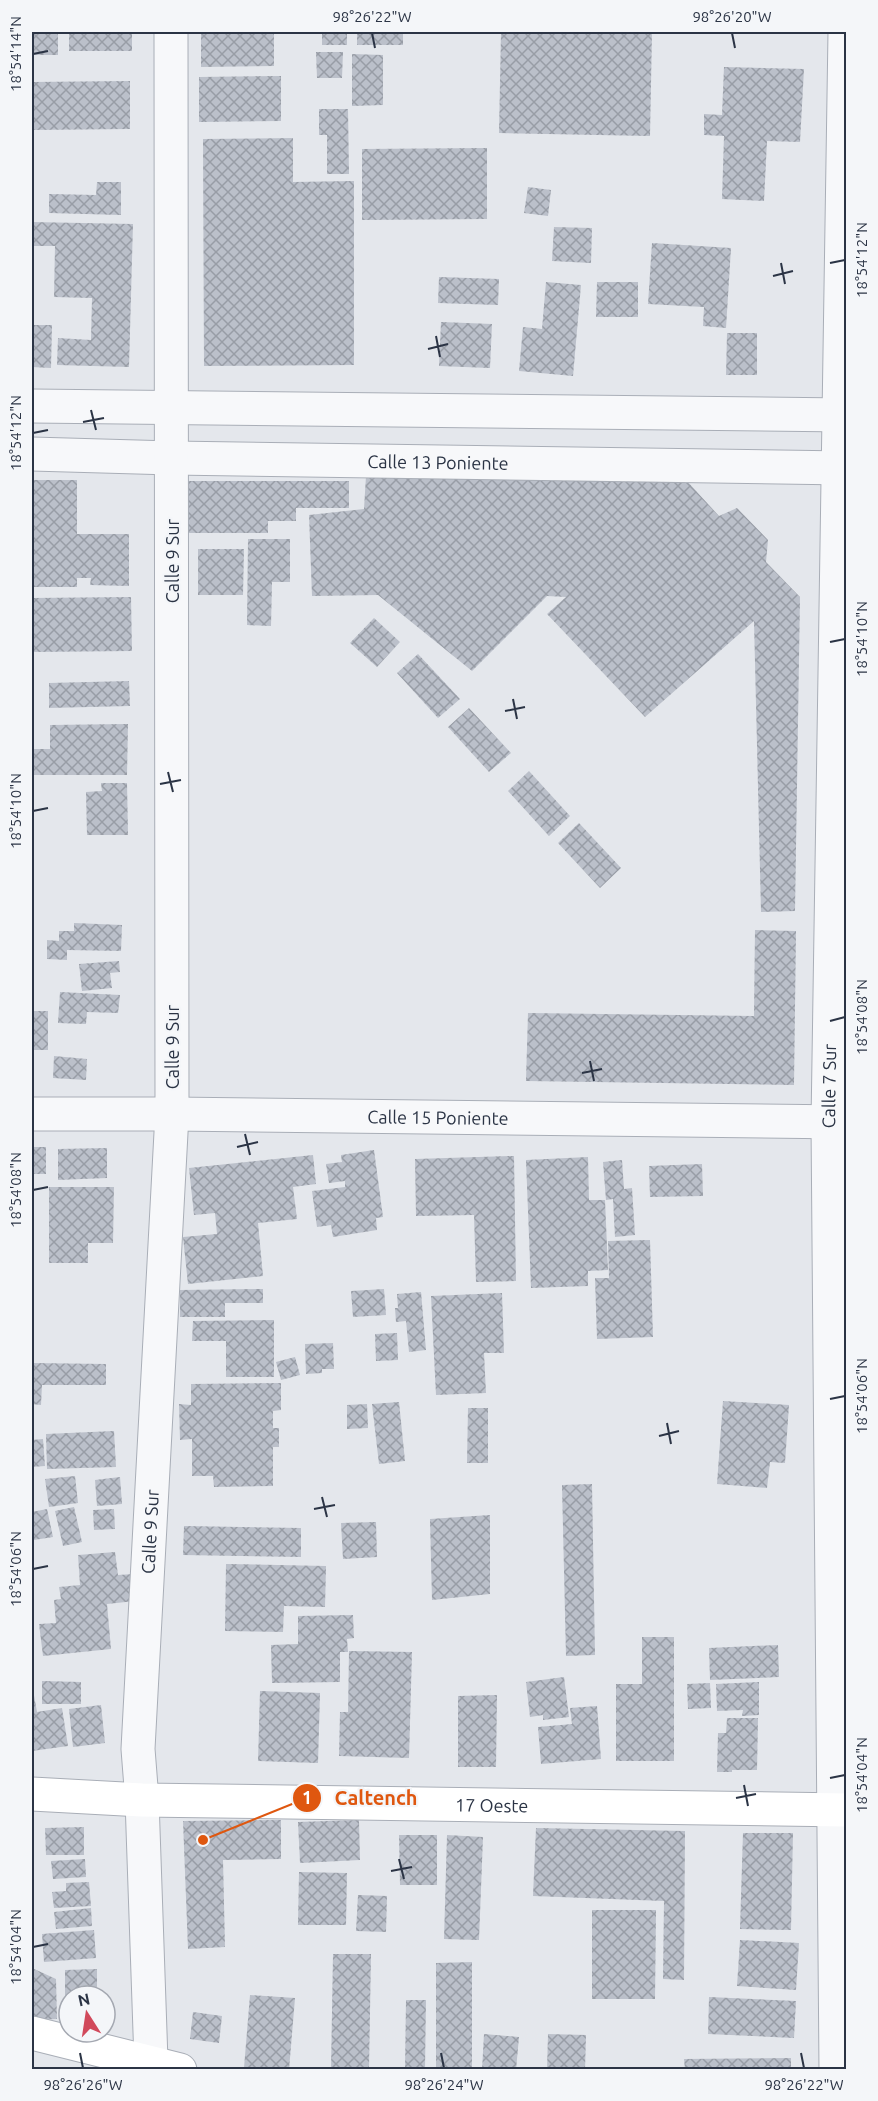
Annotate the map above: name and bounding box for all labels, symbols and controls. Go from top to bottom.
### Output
text: 98°26'22"W [332,8,412,25]
text: 98°26'20"W [692,8,772,25]
text: 18°54'14"N [7,16,24,92]
text: 18°54'12"N [853,222,870,298]
text: 18°54'12"N [7,395,24,471]
street label: Calle 13 Poniente [367,451,509,473]
street label: Calle 9 Sur [162,519,182,603]
text: 18°54'10"N [853,601,870,677]
text: 18°54'10"N [7,773,24,849]
text: 18°54'08"N [853,979,870,1055]
street label: Calle 9 Sur [162,1005,182,1089]
street label: Calle 7 Sur [818,1043,839,1129]
street label: Calle 15 Poniente [367,1106,509,1128]
text: 18°54'08"N [7,1152,24,1228]
text: 18°54'06"N [853,1358,870,1434]
street label: Calle 9 Sur [137,1489,162,1574]
text: 18°54'06"N [7,1531,24,1607]
text: 18°54'04"N [853,1737,870,1813]
callout: Caltench [292,1779,429,1817]
text: Caltench [335,1786,417,1809]
text: 1 [302,1787,312,1807]
street label: 17 Oeste [455,1794,529,1815]
text: 18°54'04"N [7,1909,24,1985]
north arrow [57,1984,117,2044]
text: N [76,1989,92,2009]
text: 98°26'26"W [43,2076,123,2093]
text: 98°26'24"W [404,2076,484,2093]
text: 98°26'22"W [764,2076,844,2093]

